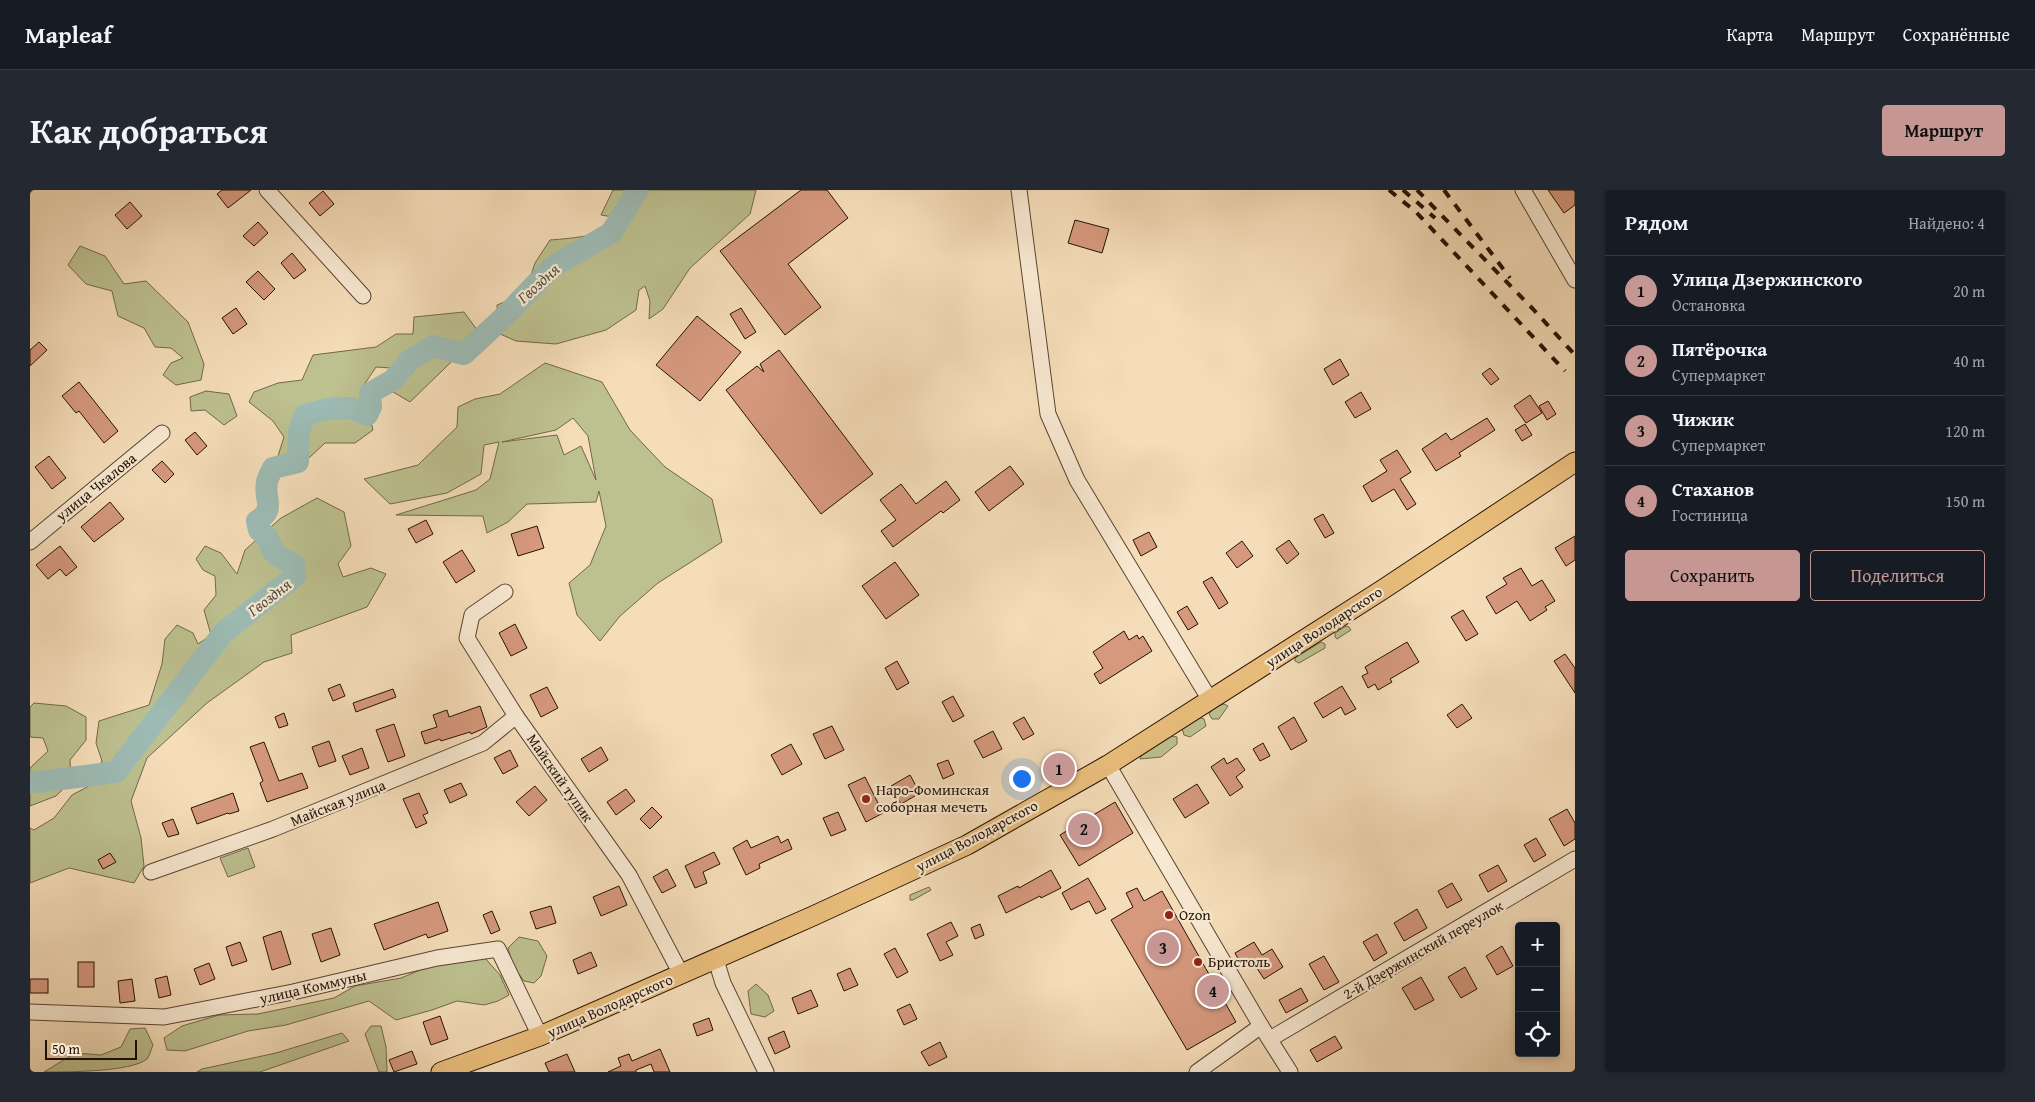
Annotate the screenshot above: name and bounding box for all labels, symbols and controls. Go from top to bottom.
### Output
text: Mapleaf [25,17,112,52]
text: Карта [1727,21,1773,48]
text: Маршрут [1801,21,1875,48]
text: Сохранённые [1903,21,2010,48]
text: Как добраться [30,105,268,156]
button: Маршрут [1882,105,2005,156]
text: Рядом [1625,207,1688,238]
text: Найдено: 4 [1908,211,1985,235]
water label: Гвоздня [511,257,565,309]
text: Улица Дзержинского [1672,265,1862,293]
text: 1 [1637,279,1645,303]
text: 20 m [1953,279,1985,303]
text: Остановка [1672,293,1745,317]
text: Пятёрочка [1672,335,1767,363]
text: 2 [1637,349,1645,373]
text: 40 m [1953,349,1985,373]
text: Супермаркет [1672,363,1765,387]
text: Чижик [1672,405,1734,433]
text: 3 [1637,419,1645,443]
text: 120 m [1945,419,1985,443]
text: Супермаркет [1672,433,1765,457]
street label: улица Чкалова [50,447,141,526]
text: Стаханов [1672,475,1754,503]
text: 4 [1637,489,1645,513]
text: 150 m [1945,489,1985,513]
text: Гостиница [1672,503,1748,527]
button: Сохранить [1625,550,1800,601]
button: Поделиться [1810,550,1985,601]
water label: Гвоздня [241,572,296,622]
street label: улица Володарского [1260,581,1387,673]
street label: Майский тупик [522,729,599,826]
pin: 1 [1043,750,1075,788]
your location [1009,766,1035,792]
street label: Майская улица [287,774,389,831]
place label: Наро-Фоминская соборная мечеть [876,779,989,817]
marker: Наро-Фоминская соборная мечеть [860,793,872,805]
street label: улица Володарского [911,794,1042,877]
pin: 2 [1068,810,1100,848]
street label: 2-й Дзержинский переулок [1339,895,1507,1004]
place label: Ozon [1179,904,1211,925]
marker: Ozon [1163,909,1175,921]
map controls [1515,922,1560,1057]
button: + [1515,922,1560,967]
pin: 3 [1147,929,1179,967]
place label: Бристоль [1208,951,1270,972]
marker: Бристоль [1192,956,1204,968]
street label: улица Коммуны [256,964,369,1009]
button: − [1515,967,1560,1012]
street label: улица Володарского [543,968,676,1043]
pin: 4 [1197,972,1229,1010]
button: locate [1515,1012,1560,1057]
scale bar [45,1037,138,1060]
text: 50 m [52,1039,80,1059]

